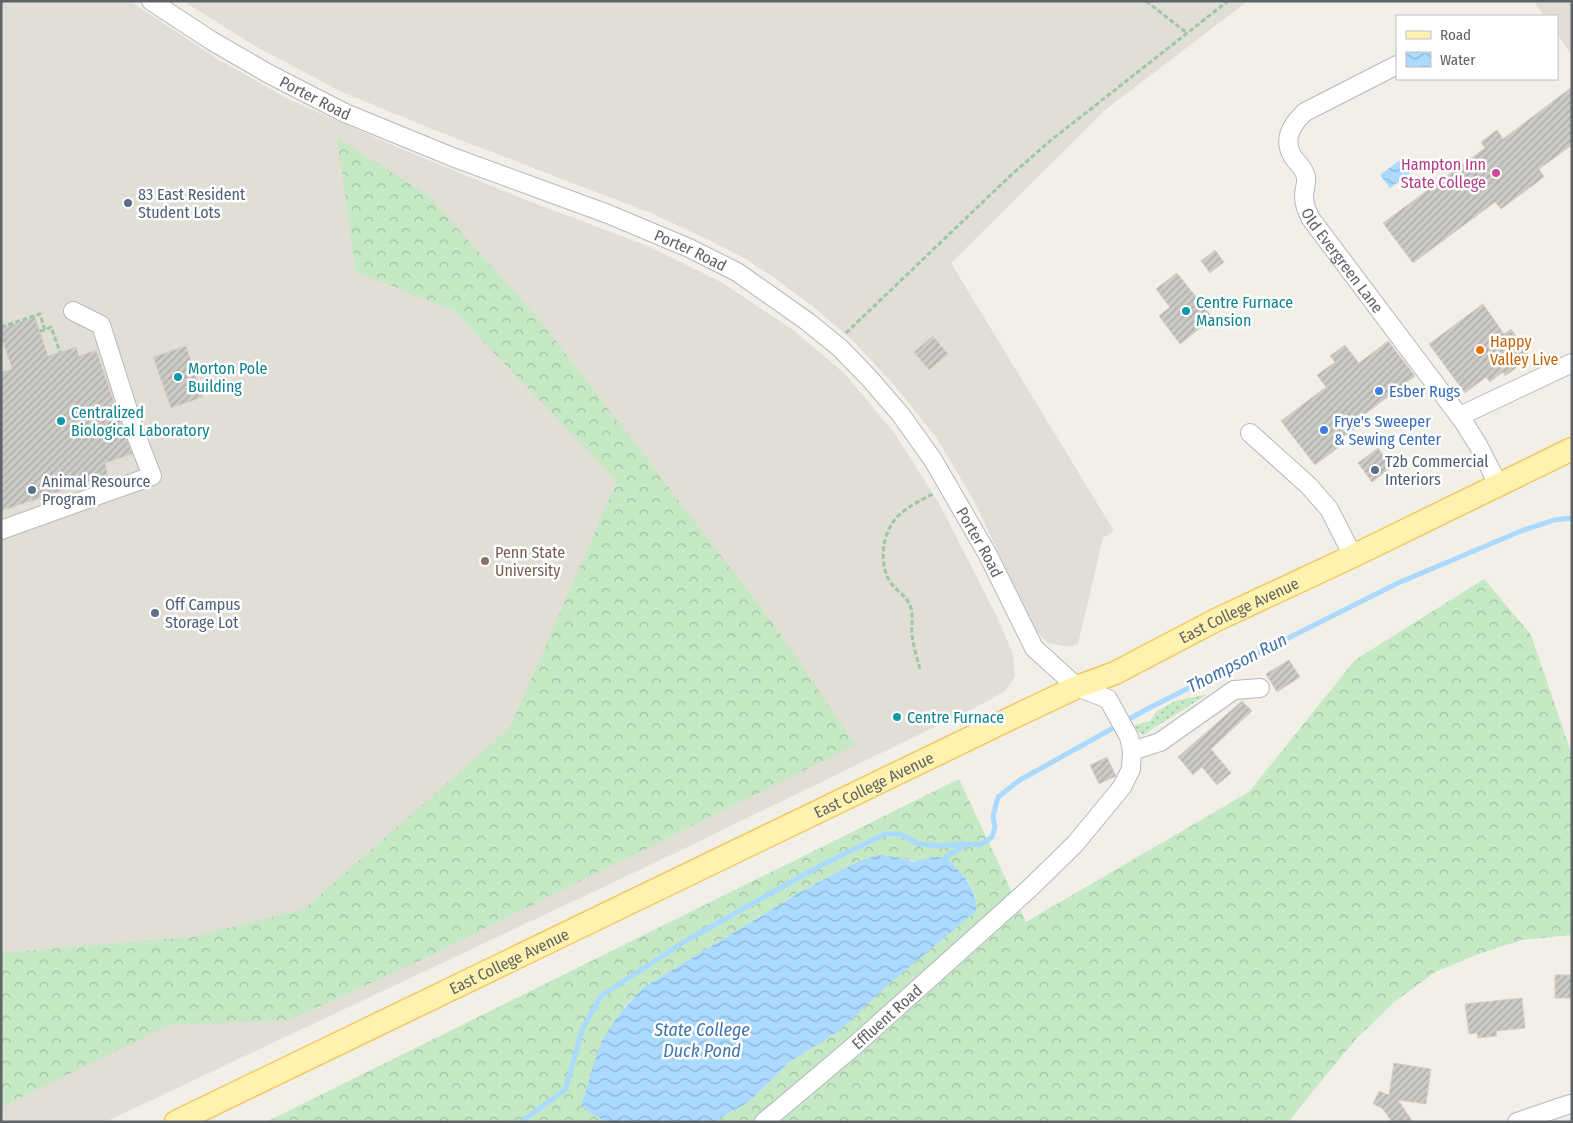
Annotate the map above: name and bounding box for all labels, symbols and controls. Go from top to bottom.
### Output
legend [1396,15,1558,80]
text: Road [1440,26,1471,44]
text: Water [1440,51,1476,69]
street label: Porter Road [277,72,354,124]
place label: Hampton Inn State College [1401,155,1486,192]
marker: Hampton Inn State College [1490,167,1502,179]
place label: 83 East Resident Student Lots [138,185,246,222]
marker: 83 East Resident Student Lots [122,197,134,209]
street label: Old Evergreen Lane [1298,205,1388,317]
street label: Porter Road [652,225,730,275]
place label: Centre Furnace Mansion [1196,293,1293,330]
marker: Centre Furnace Mansion [1180,305,1192,317]
place label: Happy Valley Live [1490,332,1558,369]
marker: Happy Valley Live [1474,344,1486,356]
place label: Morton Pole Building [188,359,267,396]
marker: Morton Pole Building [172,371,184,383]
place label: Esber Rugs [1389,382,1461,401]
marker: Esber Rugs [1373,385,1385,397]
place label: Centralized Biological Laboratory [71,403,210,440]
place label: Frye's Sweeper & Sewing Center [1334,412,1442,449]
marker: Centralized Biological Laboratory [55,415,67,427]
marker: Frye's Sweeper & Sewing Center [1318,424,1330,436]
place label: T2b Commercial Interiors [1385,452,1488,489]
marker: T2b Commercial Interiors [1369,464,1381,476]
place label: Animal Resource Program [42,472,151,509]
marker: Animal Resource Program [26,484,38,496]
street label: Porter Road [953,504,1007,580]
place label: Penn State University [495,543,565,580]
marker: Penn State University [479,555,491,567]
street label: East College Avenue [1176,573,1302,647]
place label: Off Campus Storage Lot [165,595,241,632]
marker: Off Campus Storage Lot [149,607,161,619]
water label: Thompson Run [1183,628,1291,698]
place label: Centre Furnace [907,708,1004,727]
marker: Centre Furnace [891,711,903,723]
street label: East College Avenue [811,748,937,822]
street label: East College Avenue [446,924,572,998]
street label: Effluent Road [848,981,926,1053]
water label: State College Duck Pond [653,1019,750,1062]

